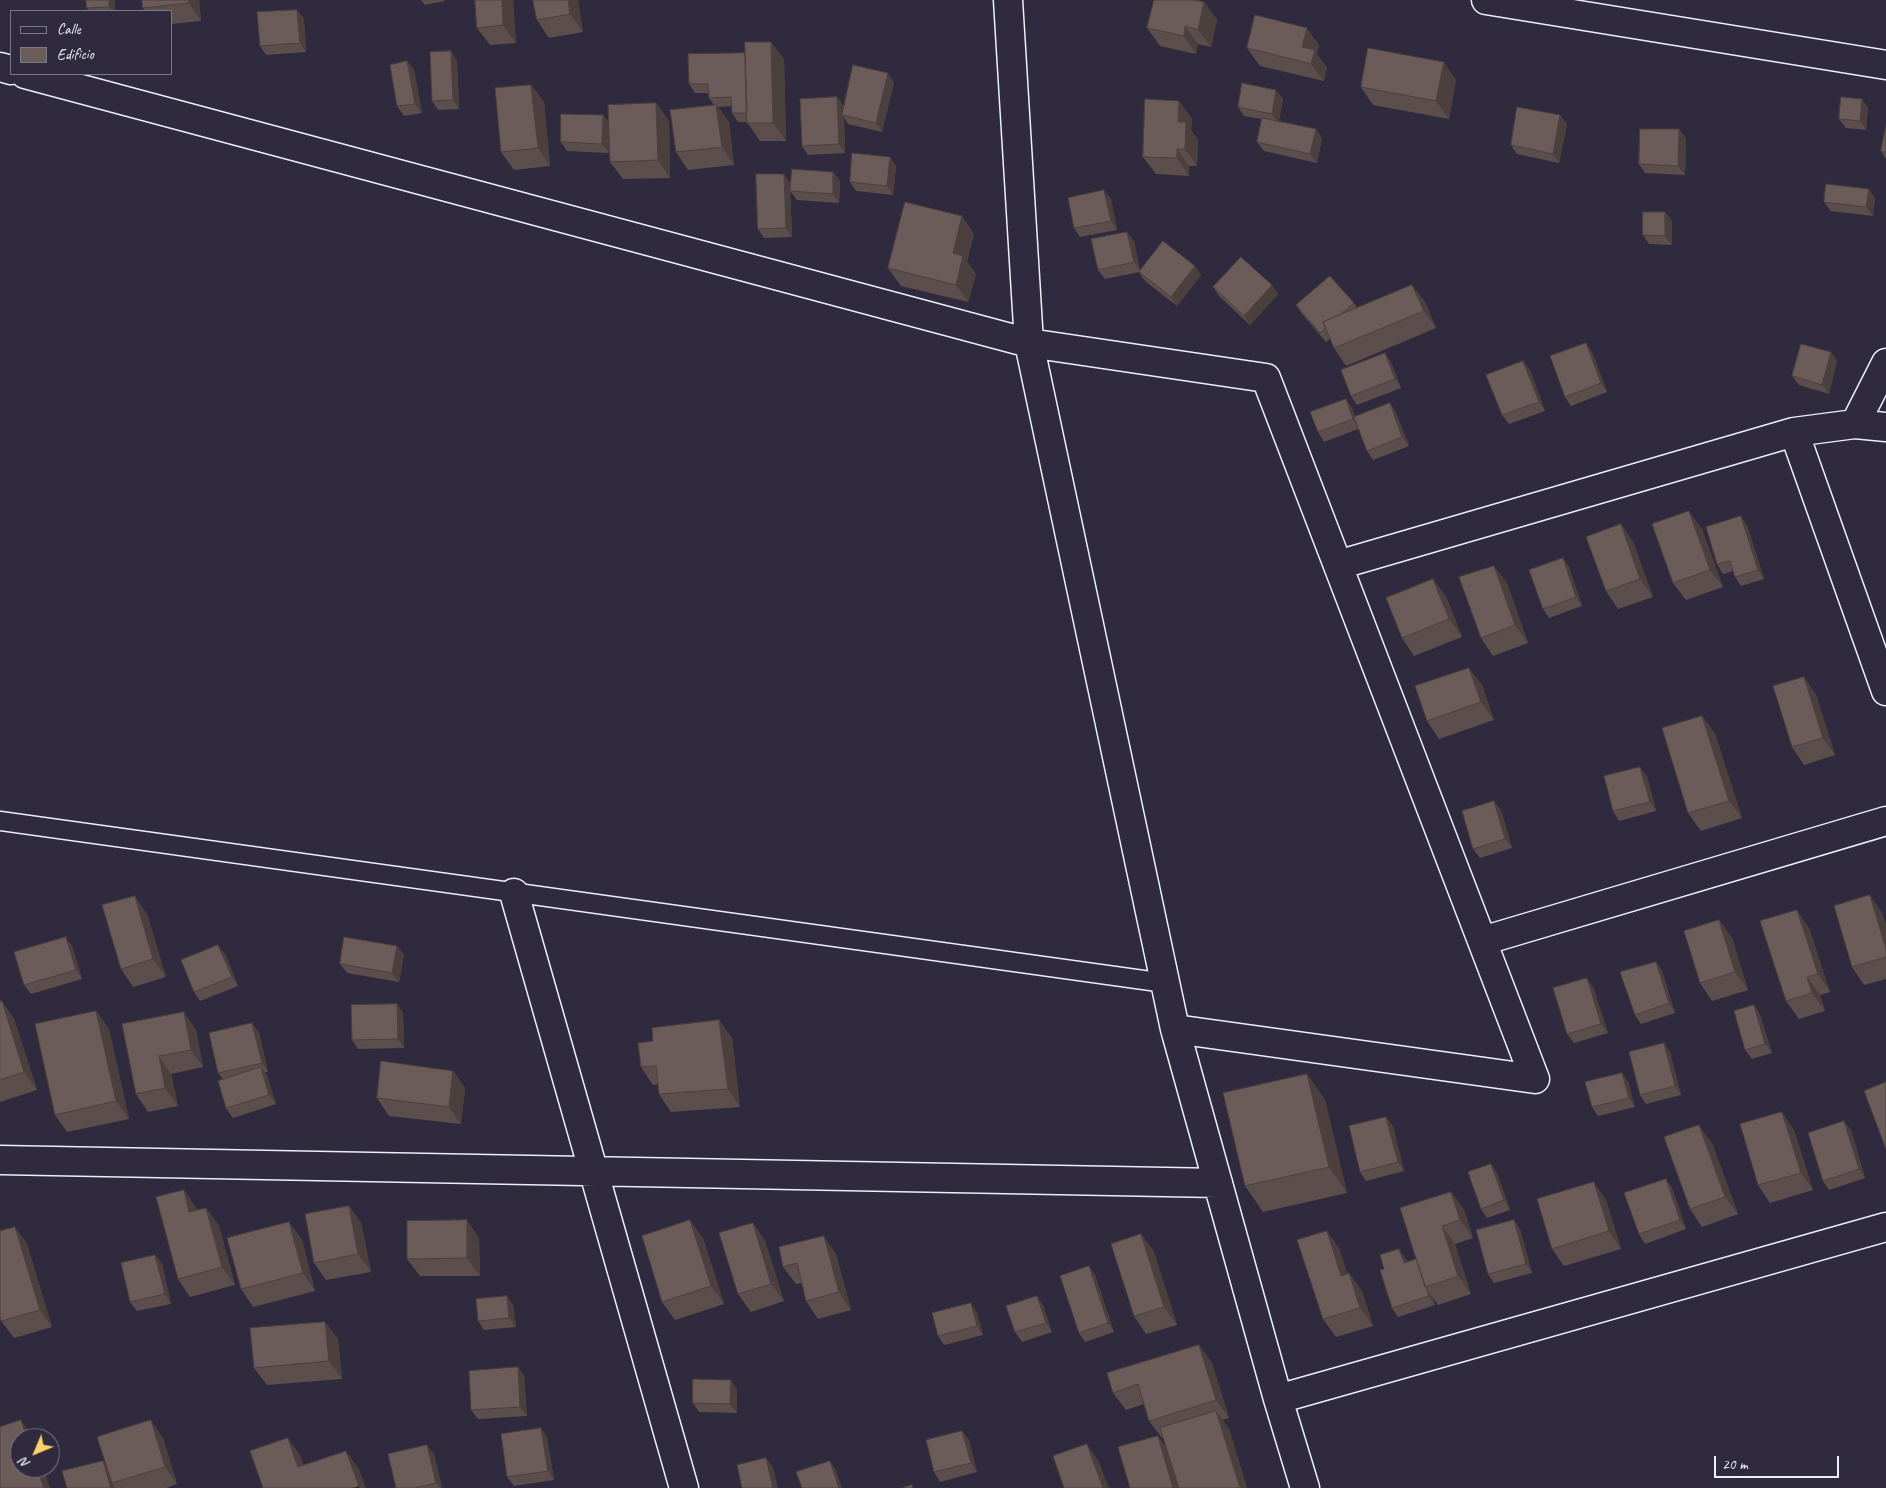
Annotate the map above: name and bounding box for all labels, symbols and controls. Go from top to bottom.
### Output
legend [10,10,172,75]
text: Calle [57,20,81,39]
text: Edificio [57,45,94,64]
north arrow [10,1428,60,1478]
scale bar [1716,1446,1841,1478]
text: N [16,1454,34,1472]
text: 20 m [1722,1455,1748,1474]

